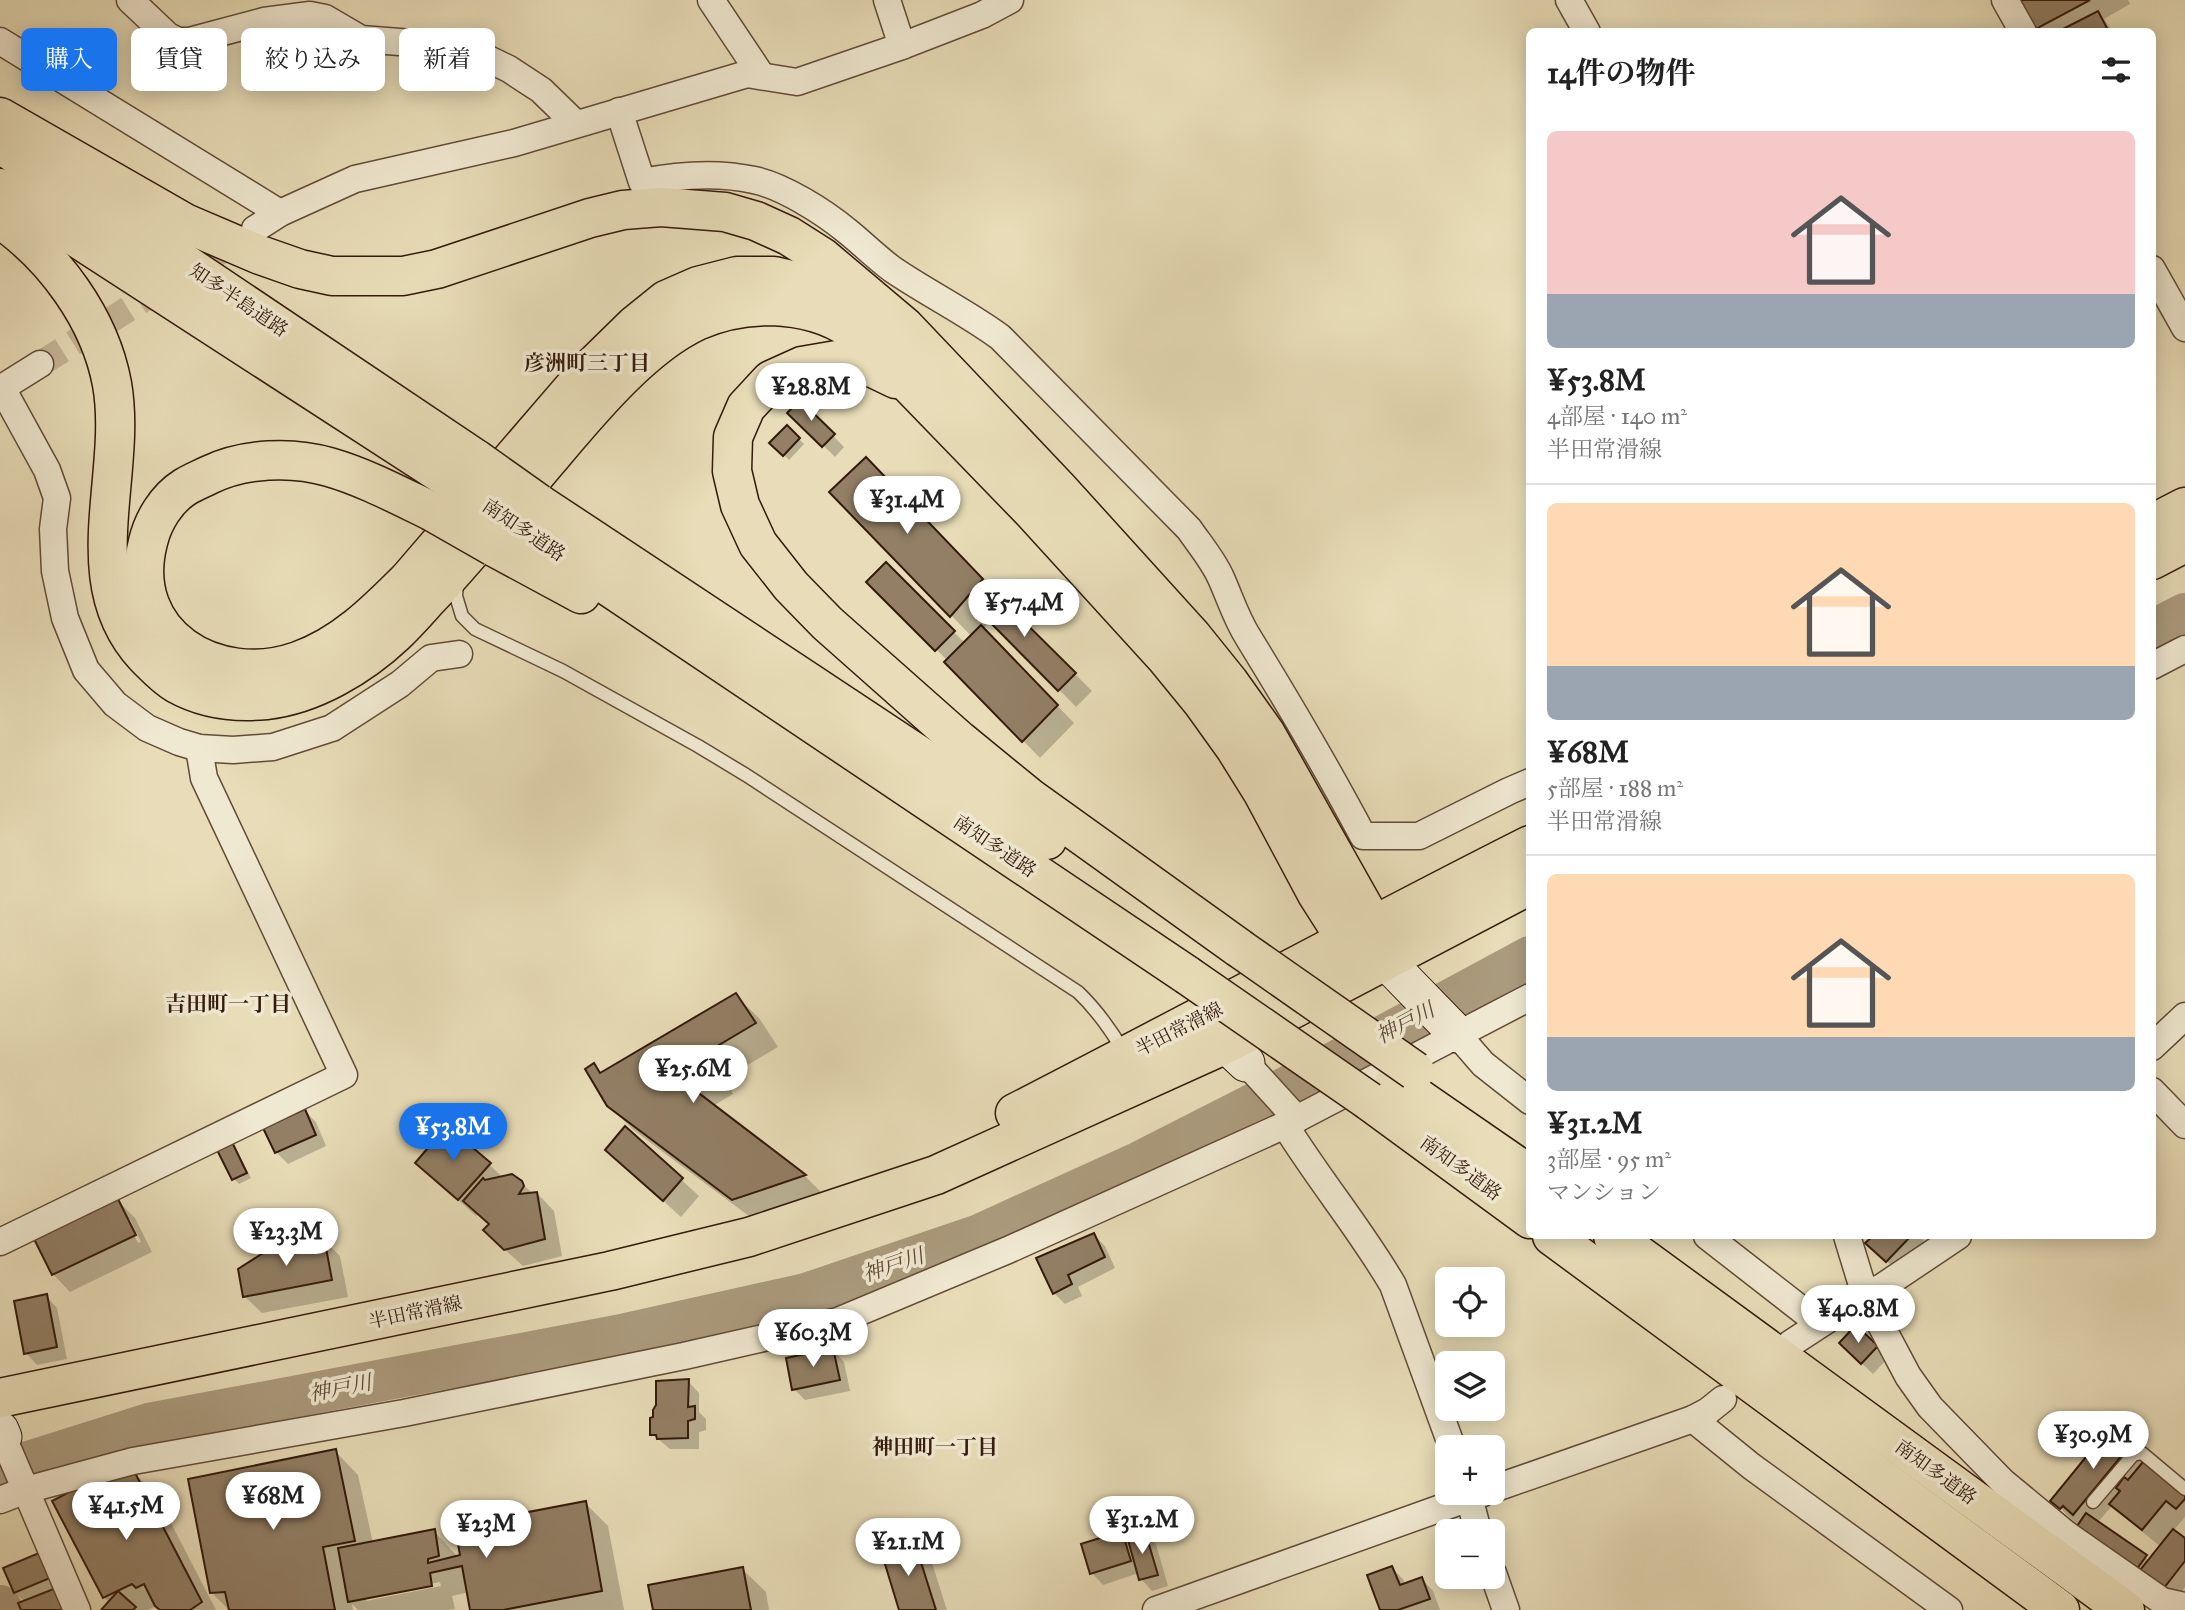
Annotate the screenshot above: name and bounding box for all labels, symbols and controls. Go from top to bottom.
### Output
chip: 購入 [21,28,117,91]
chip: 賃貸 [131,28,227,91]
chip: 絞り込み [241,28,385,91]
chip: 新着 [399,28,495,91]
icon: filters [2097,51,2135,89]
text: 14件の物件 [1547,55,1696,91]
icon: home [1778,177,1904,303]
street label: 知多半島道路 [185,259,293,341]
district label: 彦洲町三丁目 [524,350,650,376]
text: ¥53.8M [1547,362,1646,398]
pin: ¥28.8M [754,364,868,423]
text: ¥28.8M [771,372,851,400]
text: 4部屋 · 140 m² [1547,402,1687,430]
text: 半田常滑線 [1547,435,1662,463]
pin: ¥31.4M [850,476,964,536]
text: ¥31.4M [870,485,944,513]
street label: 南知多道路 [478,494,570,566]
icon: home [1778,549,1904,675]
pin: ¥57.4M [967,580,1081,639]
text: ¥57.4M [984,588,1064,616]
text: ¥68M [1547,734,1629,770]
text: 5部屋 · 188 m² [1547,774,1683,802]
text: 半田常滑線 [1547,807,1662,835]
street label: 南知多道路 [949,810,1041,882]
icon: home [1778,920,1904,1046]
district label: 吉田町一丁目 [165,991,291,1017]
water label: 神戸川 [1371,996,1441,1049]
street label: 半田常滑線 [1131,997,1227,1061]
pin: ¥25.6M [636,1046,750,1105]
text: ¥25.6M [655,1054,731,1082]
pin: ¥53.8M [396,1104,510,1163]
text: ¥31.2M [1547,1105,1643,1141]
text: ¥53.8M [415,1112,491,1140]
street label: 南知多道路 [1416,1131,1506,1205]
text: 3部屋 · 95 m² [1547,1145,1671,1173]
text: マンション [1547,1178,1661,1206]
pin: ¥23.3M [229,1208,343,1268]
text: ¥23.3M [249,1217,323,1245]
water label: 神戸川 [859,1242,929,1288]
map controls [1435,1267,1505,1589]
button: locate [1435,1267,1505,1337]
pin: ¥40.8M [1801,1286,1915,1345]
street label: 半田常滑線 [366,1291,464,1333]
text: ¥40.8M [1817,1294,1899,1322]
pin: ¥60.3M [756,1310,870,1369]
text: ¥60.3M [774,1318,852,1346]
button: layers [1435,1351,1505,1421]
water label: 神戸川 [307,1369,375,1407]
pin: ¥30.9M [2036,1412,2150,1471]
text: ¥30.9M [2054,1420,2132,1448]
district label: 神田町一丁目 [872,1434,998,1460]
button: + [1435,1435,1505,1505]
street label: 南知多道路 [1891,1435,1981,1509]
pin: ¥68M [232,1472,314,1532]
text: ¥68M [242,1481,304,1509]
pin: ¥41.5M [69,1482,183,1542]
text: ¥41.5M [88,1491,164,1519]
pin: ¥31.2M [1085,1496,1199,1556]
pin: ¥23M [445,1500,527,1560]
text: ¥31.2M [1105,1505,1179,1533]
text: ¥23M [456,1509,516,1537]
pin: ¥21.1M [851,1518,965,1578]
button: − [1435,1519,1505,1589]
text: ¥21.1M [871,1527,945,1555]

